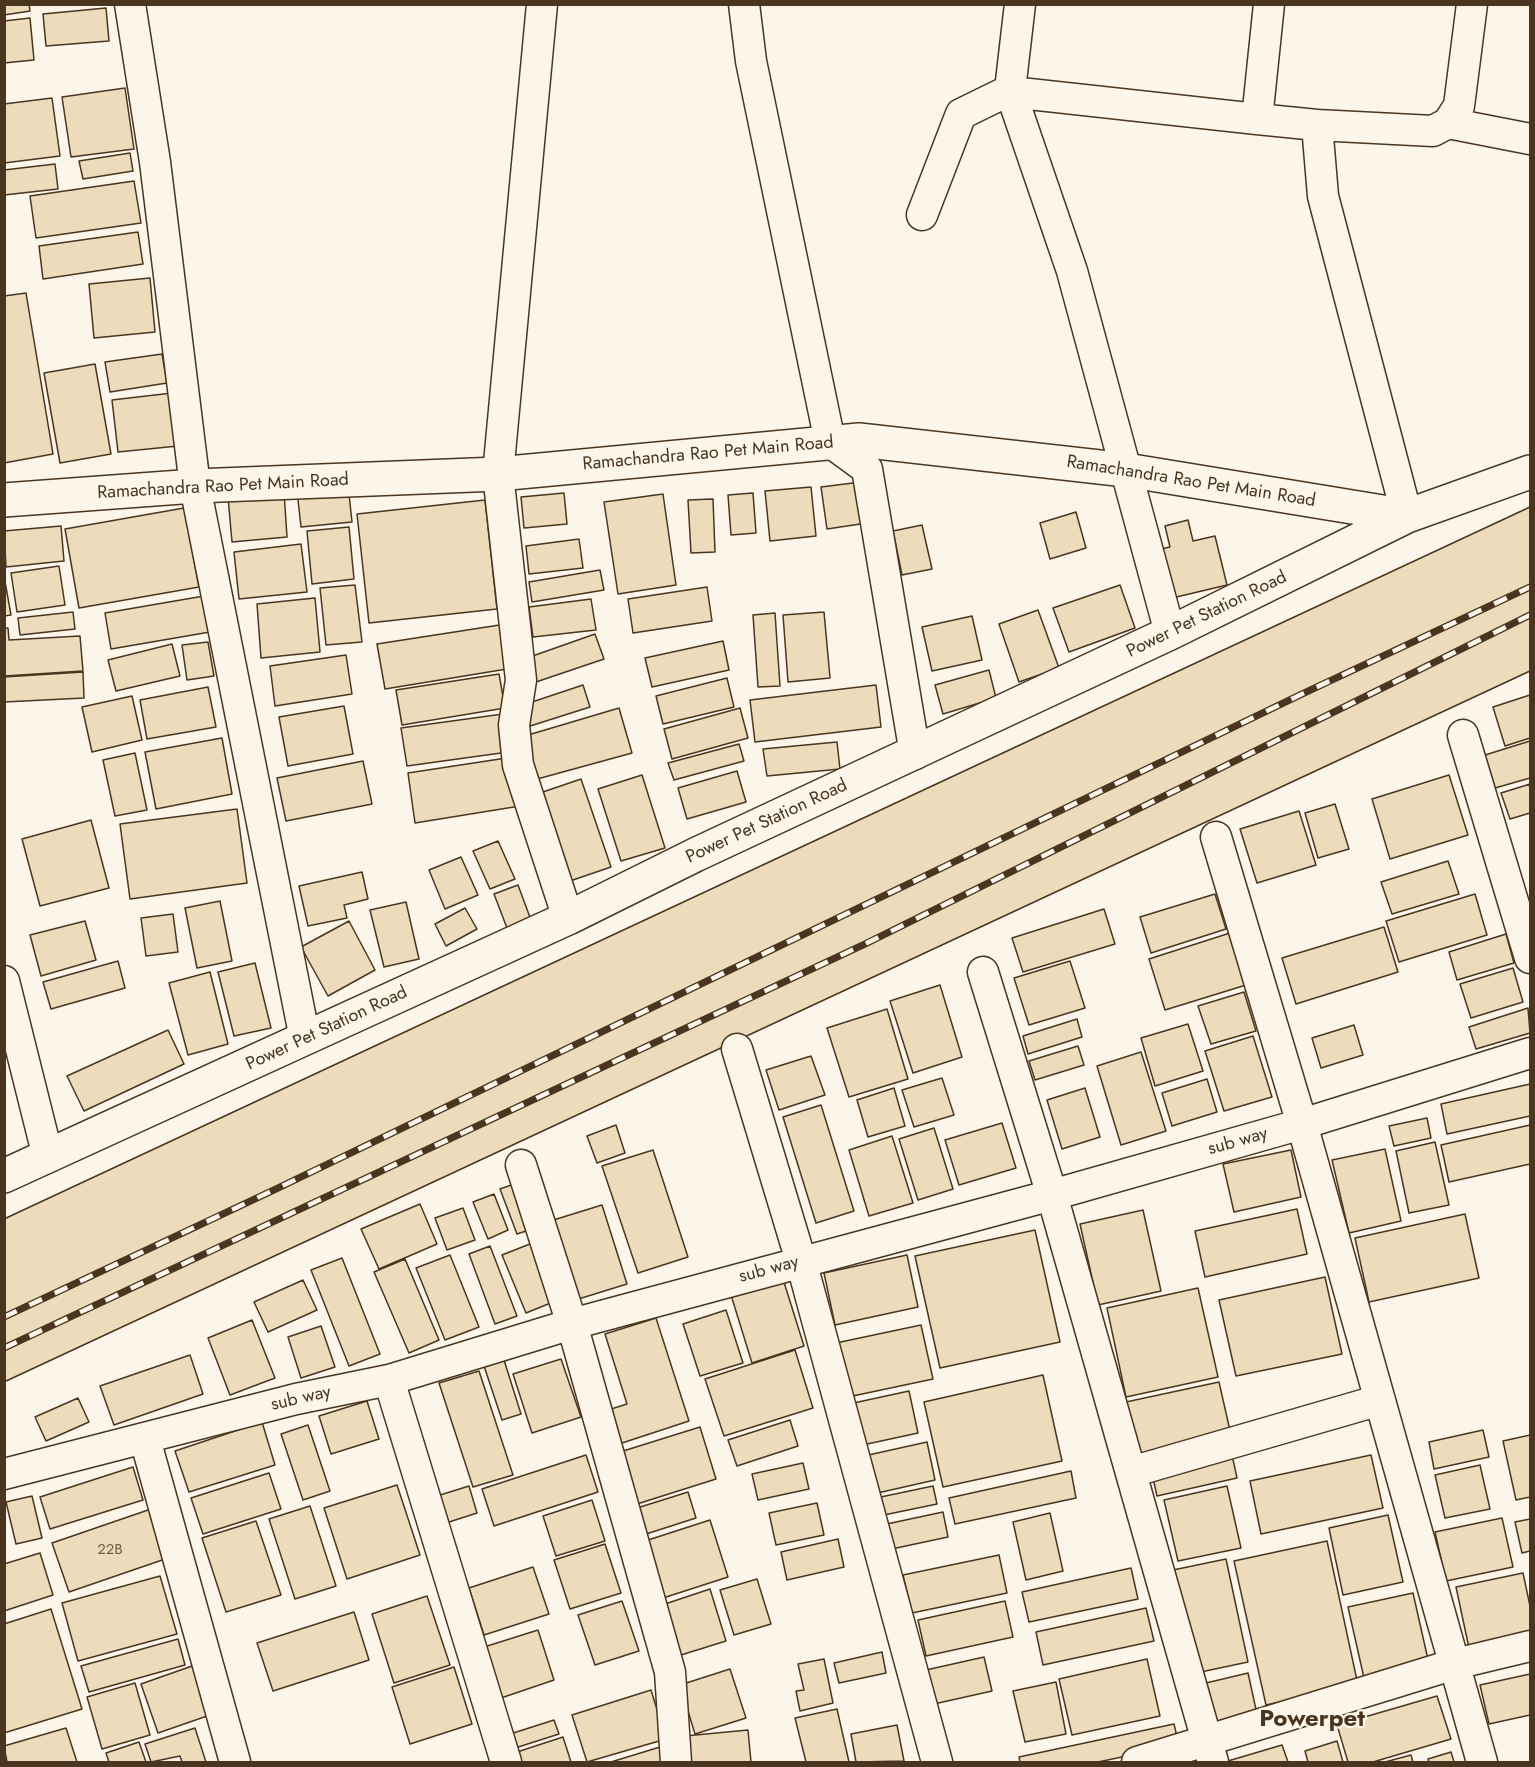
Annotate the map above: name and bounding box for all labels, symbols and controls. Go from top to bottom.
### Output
street label: Ramachandra Rao Pet Main Road [582,432,834,476]
street label: Ramachandra Rao Pet Main Road [1065,452,1317,512]
street label: Ramachandra Rao Pet Main Road [97,470,349,504]
street label: Power Pet Station Road [1123,567,1291,663]
street label: Power Pet Station Road [683,775,851,869]
street label: Power Pet Station Road [243,982,411,1076]
street label: sub way [1206,1123,1270,1161]
street label: sub way [737,1252,801,1288]
street label: sub way [269,1382,333,1416]
house number: 22B [97,1541,123,1559]
district label: Powerpet [1259,1706,1365,1734]

